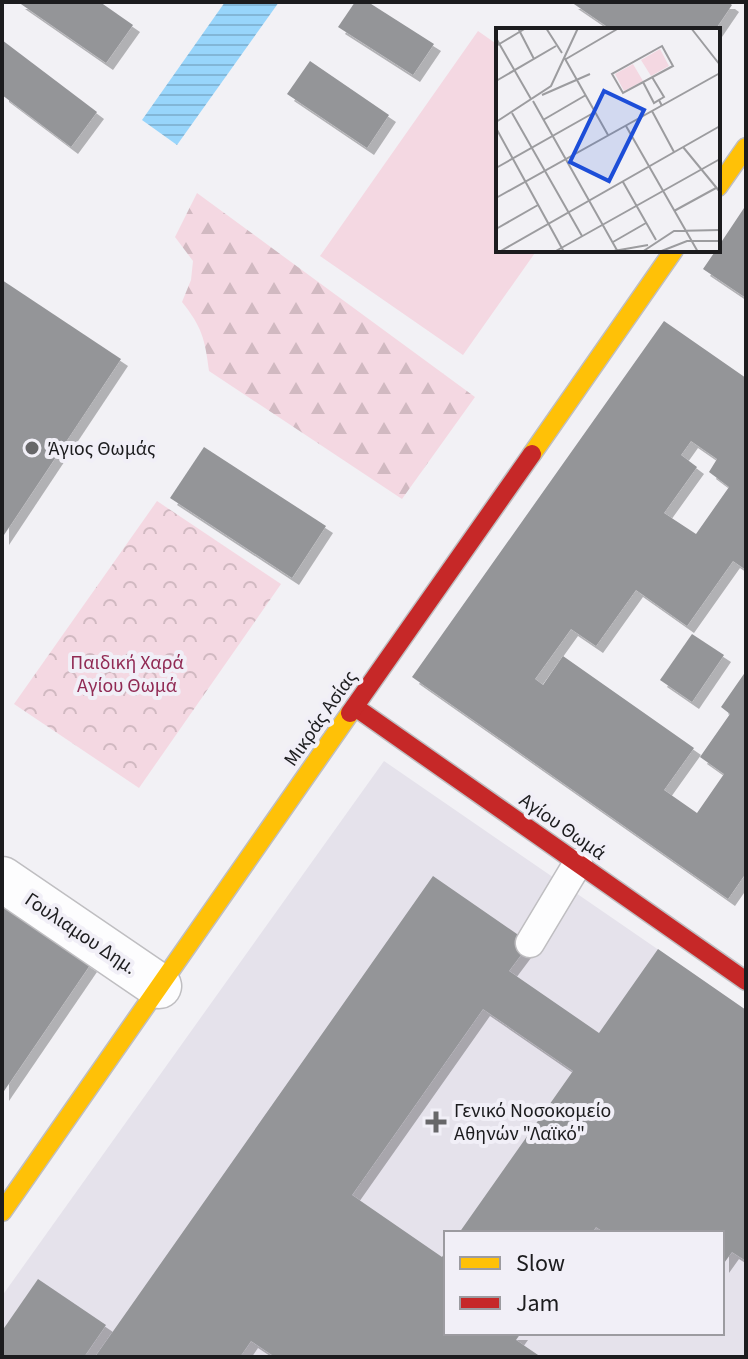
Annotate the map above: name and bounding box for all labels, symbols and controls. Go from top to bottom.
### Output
inset map [496,28,720,252]
place label: Άγιος Θωμάς [48,435,156,463]
marker: Άγιος Θωμάς [23,439,41,457]
park label: Παιδική Χαρά Αγίου Θωμά [70,649,184,700]
street label: Μικράς Ασίας [277,665,364,772]
street label: Αγίου Θωμά [513,787,611,867]
street label: Γουλιαμου Δημ. [19,886,142,982]
place label: Γενικό Νοσοκομείο Αθηνών "Λαϊκό" [454,1097,611,1148]
marker: Γενικό Νοσοκομείο Αθηνών "Λαϊκό" [425,1111,447,1133]
legend [444,1231,724,1335]
text: Slow [516,1246,565,1281]
text: Jam [516,1286,560,1321]

